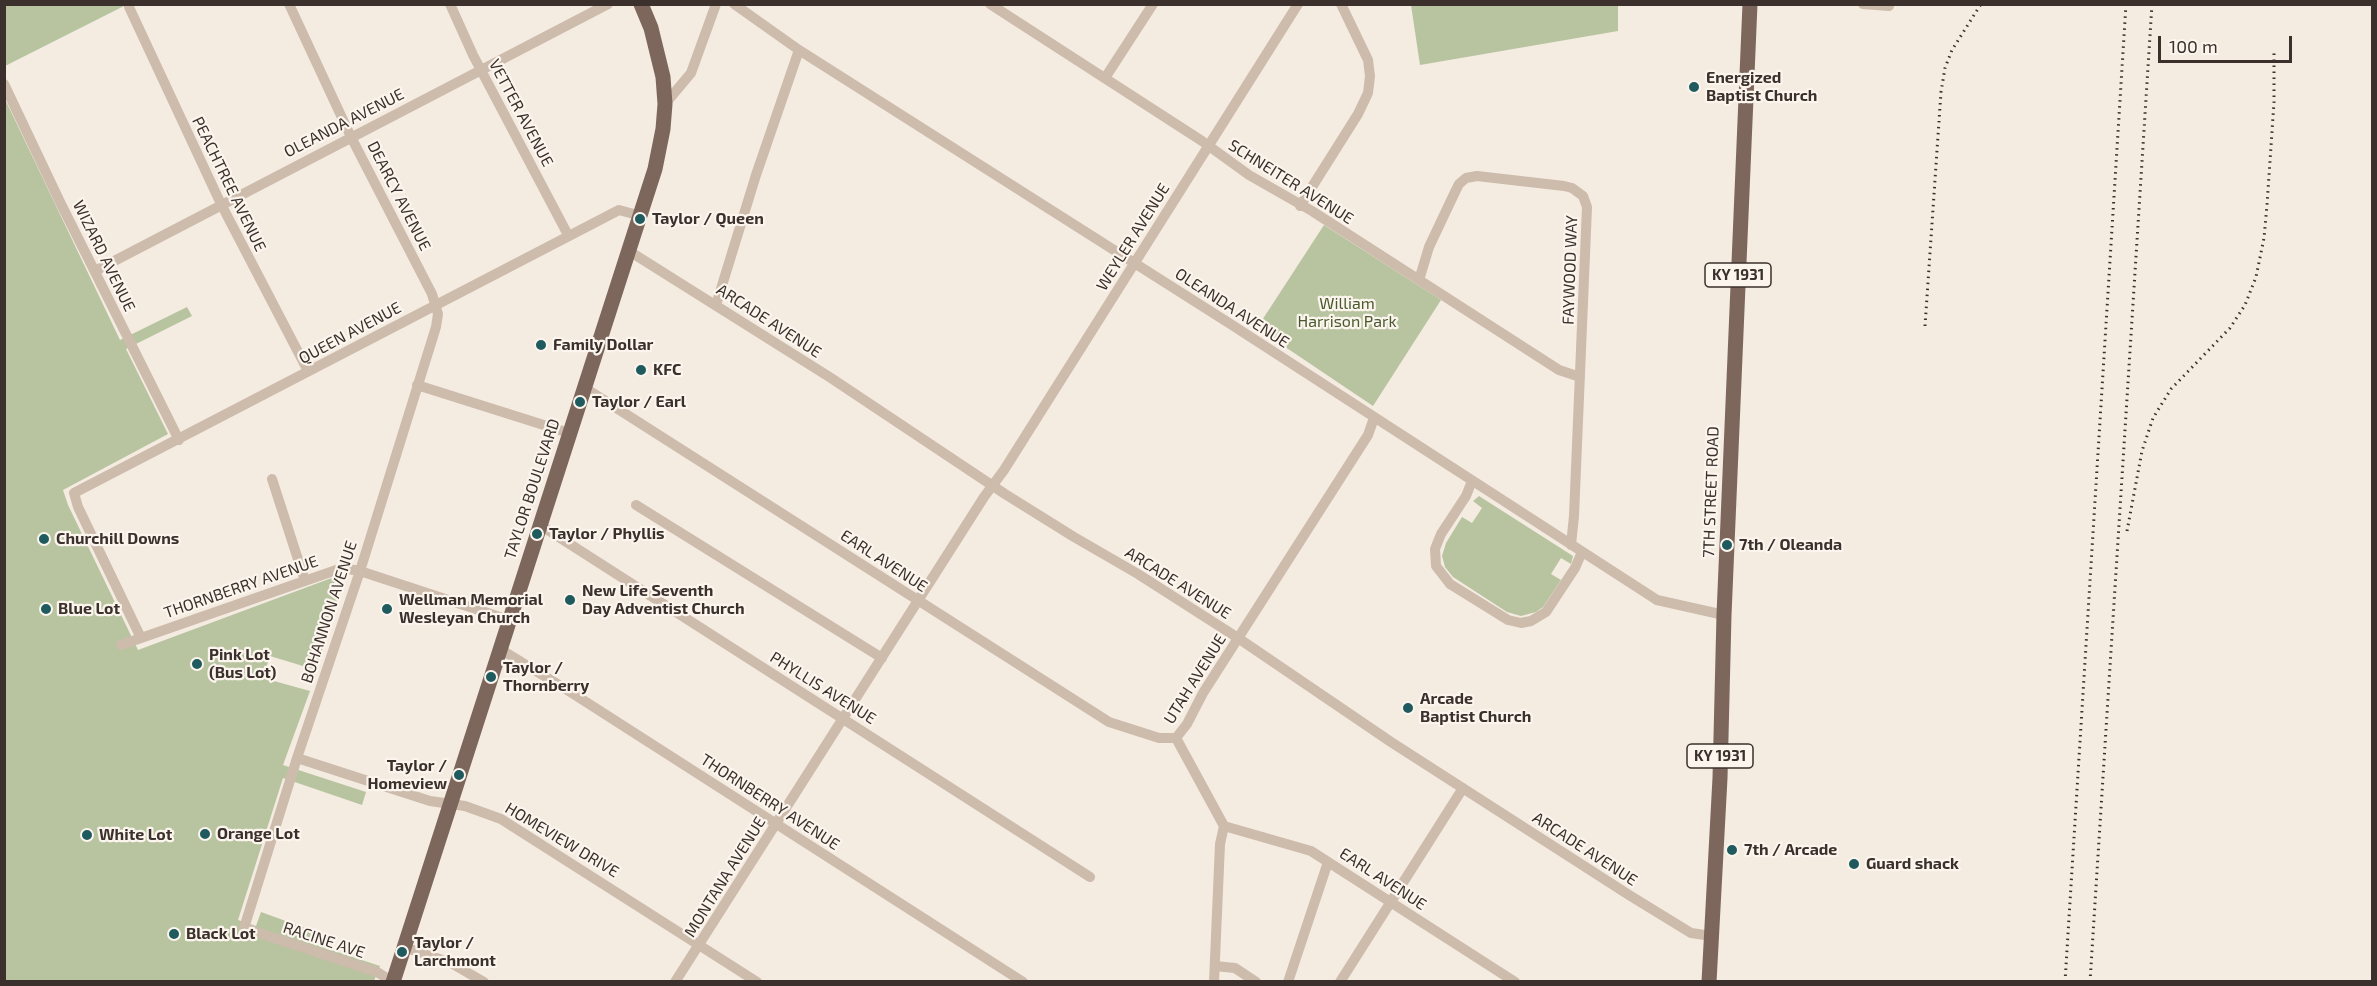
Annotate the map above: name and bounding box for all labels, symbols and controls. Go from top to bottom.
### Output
scale bar [2161,24,2294,62]
text: 100 m [2169,35,2218,57]
street label: VETTER AVENUE [485,56,557,170]
place label: Energized Baptist Church [1706,68,1817,106]
marker: Energized Baptist Church [1687,80,1701,94]
street label: OLEANDA AVENUE [281,84,407,162]
street label: PEACHTREE AVENUE [188,113,270,255]
street label: SCHNEITER AVENUE [1225,136,1357,228]
street label: DEARCY AVENUE [363,138,435,254]
street label: WEYLER AVENUE [1092,180,1174,294]
street label: WIZARD AVENUE [69,197,139,315]
place label: Taylor / Queen [652,209,764,229]
marker: Taylor / Queen [633,212,647,226]
street label: FAYWOOD WAY [1558,215,1582,325]
road number: KY 1931 [1705,263,1771,287]
street label: OLEANDA AVENUE [1171,264,1293,352]
street label: ARCADE AVENUE [713,280,825,362]
park label: William Harrison Park [1297,294,1397,332]
street label: QUEEN AVENUE [296,298,404,368]
place label: Family Dollar [553,335,653,355]
marker: Family Dollar [534,338,548,352]
place label: KFC [653,360,681,380]
marker: KFC [634,363,648,377]
place label: Taylor / Earl [592,392,686,412]
marker: Taylor / Earl [573,395,587,409]
street label: TAYLOR BOULEVARD [500,416,564,562]
street label: 7TH STREET ROAD [1699,426,1723,558]
place label: Taylor / Phyllis [549,524,665,544]
street label: EARL AVENUE [837,526,931,596]
marker: Taylor / Phyllis [530,527,544,541]
place label: Churchill Downs [56,529,179,549]
marker: Churchill Downs [37,532,51,546]
place label: 7th / Oleanda [1739,535,1842,555]
street label: BOHANNON AVENUE [297,538,361,686]
marker: 7th / Oleanda [1720,538,1734,552]
street label: ARCADE AVENUE [1122,543,1234,623]
street label: THORNBERRY AVENUE [161,552,321,622]
place label: New Life Seventh Day Adventist Church [582,581,745,619]
place label: Wellman Memorial Wesleyan Church [399,590,543,628]
marker: New Life Seventh Day Adventist Church [563,593,577,607]
place label: Blue Lot [58,599,120,619]
marker: Blue Lot [39,602,53,616]
marker: Wellman Memorial Wesleyan Church [380,602,394,616]
street label: UTAH AVENUE [1160,631,1230,727]
place label: Pink Lot (Bus Lot) [209,645,276,683]
street label: PHYLLIS AVENUE [766,648,880,728]
marker: Pink Lot (Bus Lot) [190,657,204,671]
place label: Taylor / Thornberry [503,658,589,696]
marker: Taylor / Thornberry [484,670,498,684]
place label: Arcade Baptist Church [1420,689,1531,727]
marker: Arcade Baptist Church [1401,701,1415,715]
road number: KY 1931 [1687,744,1753,768]
street label: THORNBERRY AVENUE [697,750,843,854]
place label: Taylor / Homeview [367,756,447,794]
marker: Taylor / Homeview [452,768,466,782]
street label: HOMEVIEW DRIVE [502,798,622,882]
street label: ARCADE AVENUE [1529,808,1641,890]
street label: MONTANA AVENUE [680,813,770,941]
place label: Orange Lot [217,824,300,844]
place label: White Lot [99,825,172,845]
marker: Orange Lot [198,827,212,841]
marker: White Lot [80,828,94,842]
place label: 7th / Arcade [1744,840,1837,860]
marker: 7th / Arcade [1725,843,1739,857]
street label: EARL AVENUE [1336,844,1430,914]
place label: Guard shack [1866,854,1959,874]
marker: Guard shack [1847,857,1861,871]
street label: RACINE AVE [281,918,367,962]
place label: Black Lot [186,924,256,944]
marker: Black Lot [167,927,181,941]
place label: Taylor / Larchmont [414,933,496,971]
marker: Taylor / Larchmont [395,945,409,959]

